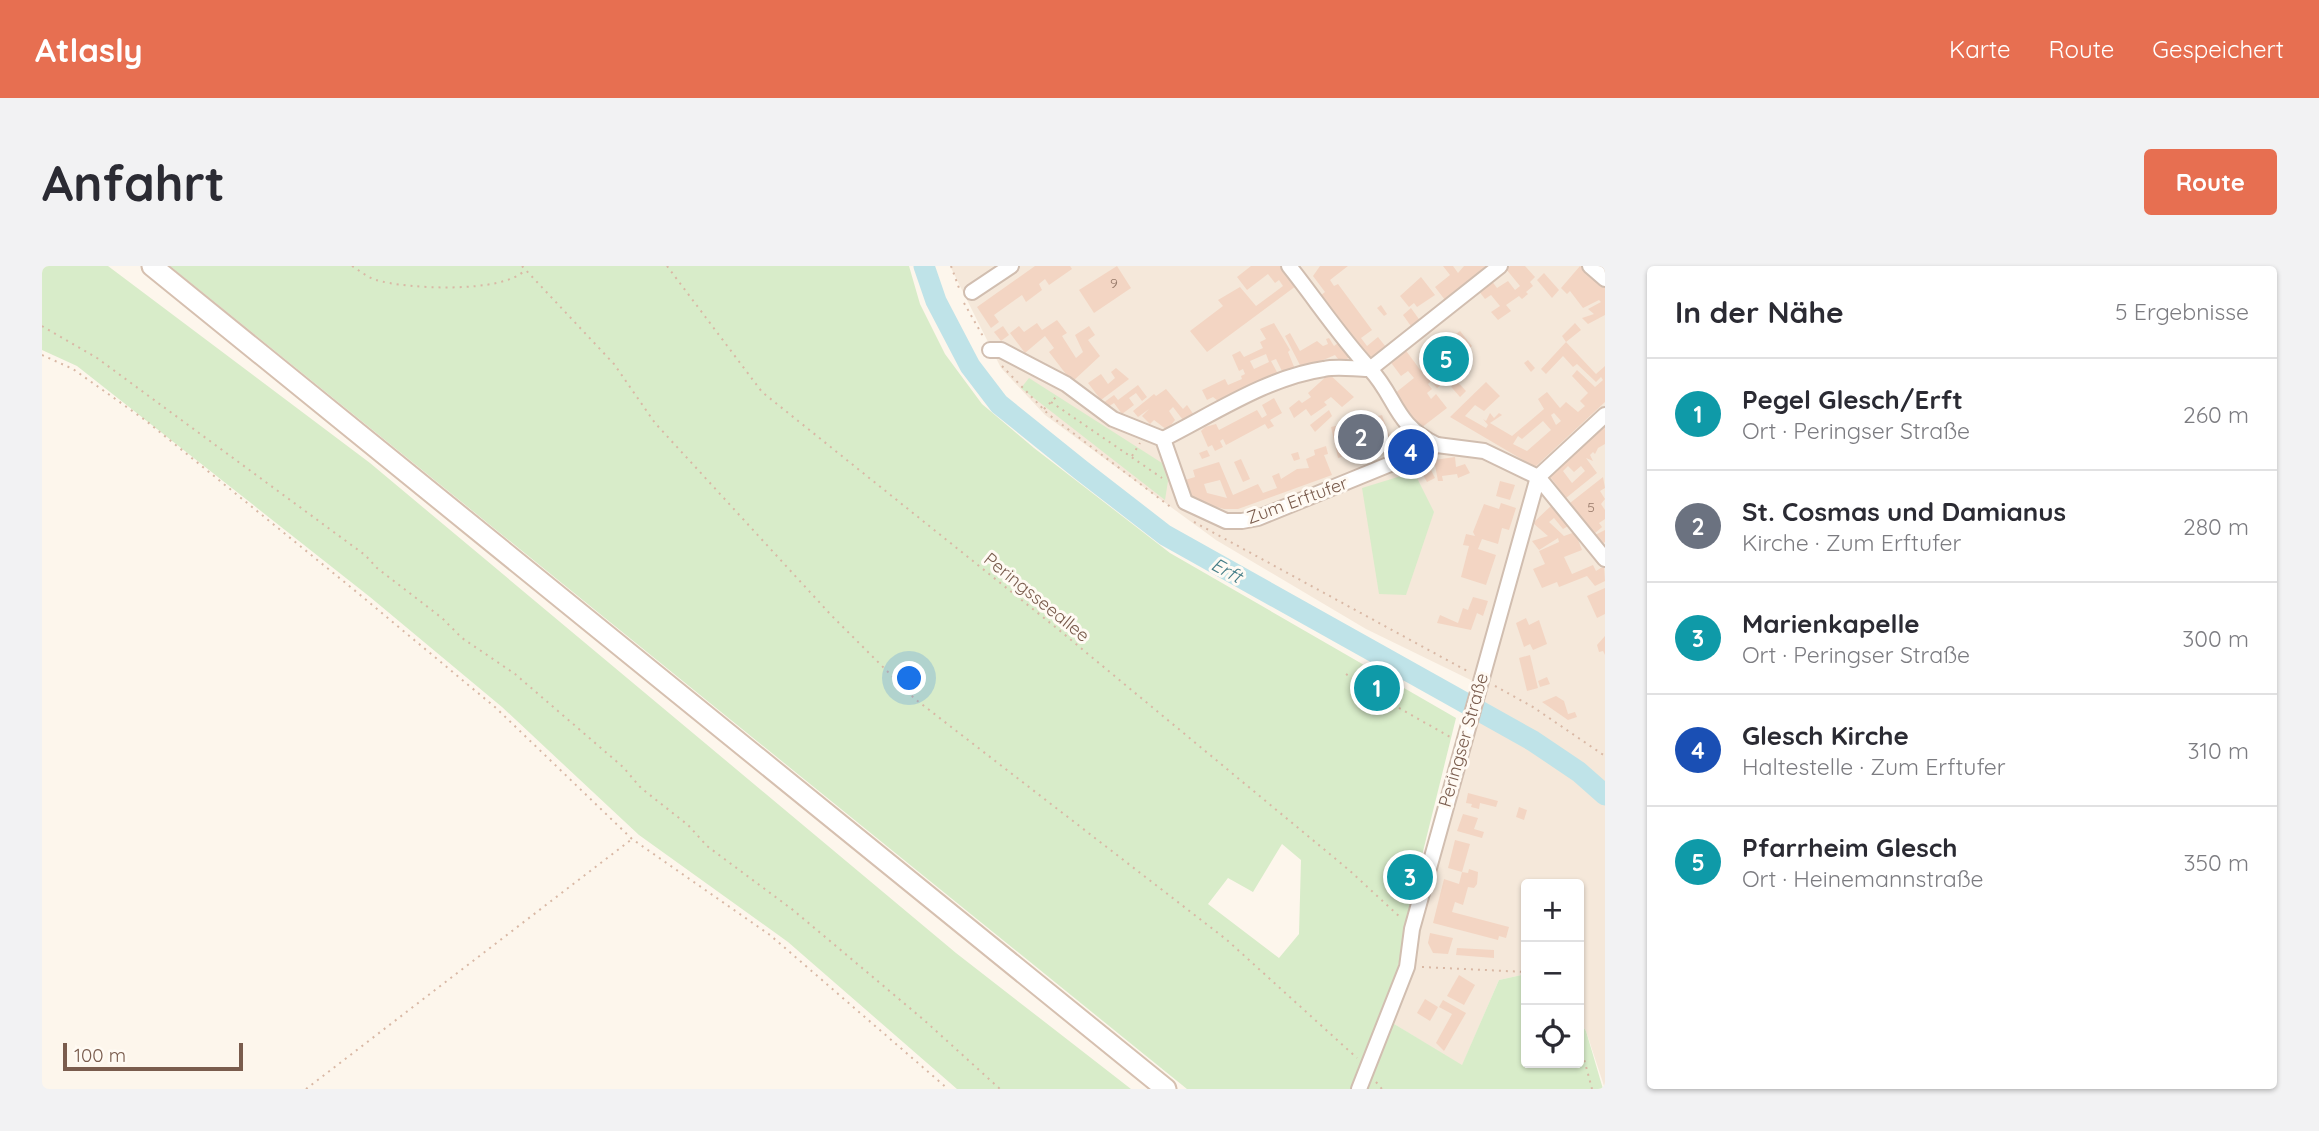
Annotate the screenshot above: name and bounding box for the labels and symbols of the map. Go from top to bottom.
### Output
house number: 9 [1110,274,1118,292]
pin: 5 [1423,333,1469,385]
pin: 2 [1338,411,1384,463]
pin: 4 [1388,426,1434,478]
street label: Zum Erftufer [1243,471,1351,529]
house number: 5 [1587,498,1595,516]
street label: Peringsseeallee [979,547,1095,647]
water label: Erft [1207,552,1249,589]
your location [892,661,926,695]
pin: 1 [1354,662,1400,714]
street label: Peringser Straße [1433,670,1493,810]
pin: 3 [1387,851,1433,903]
scale bar [63,1040,243,1072]

